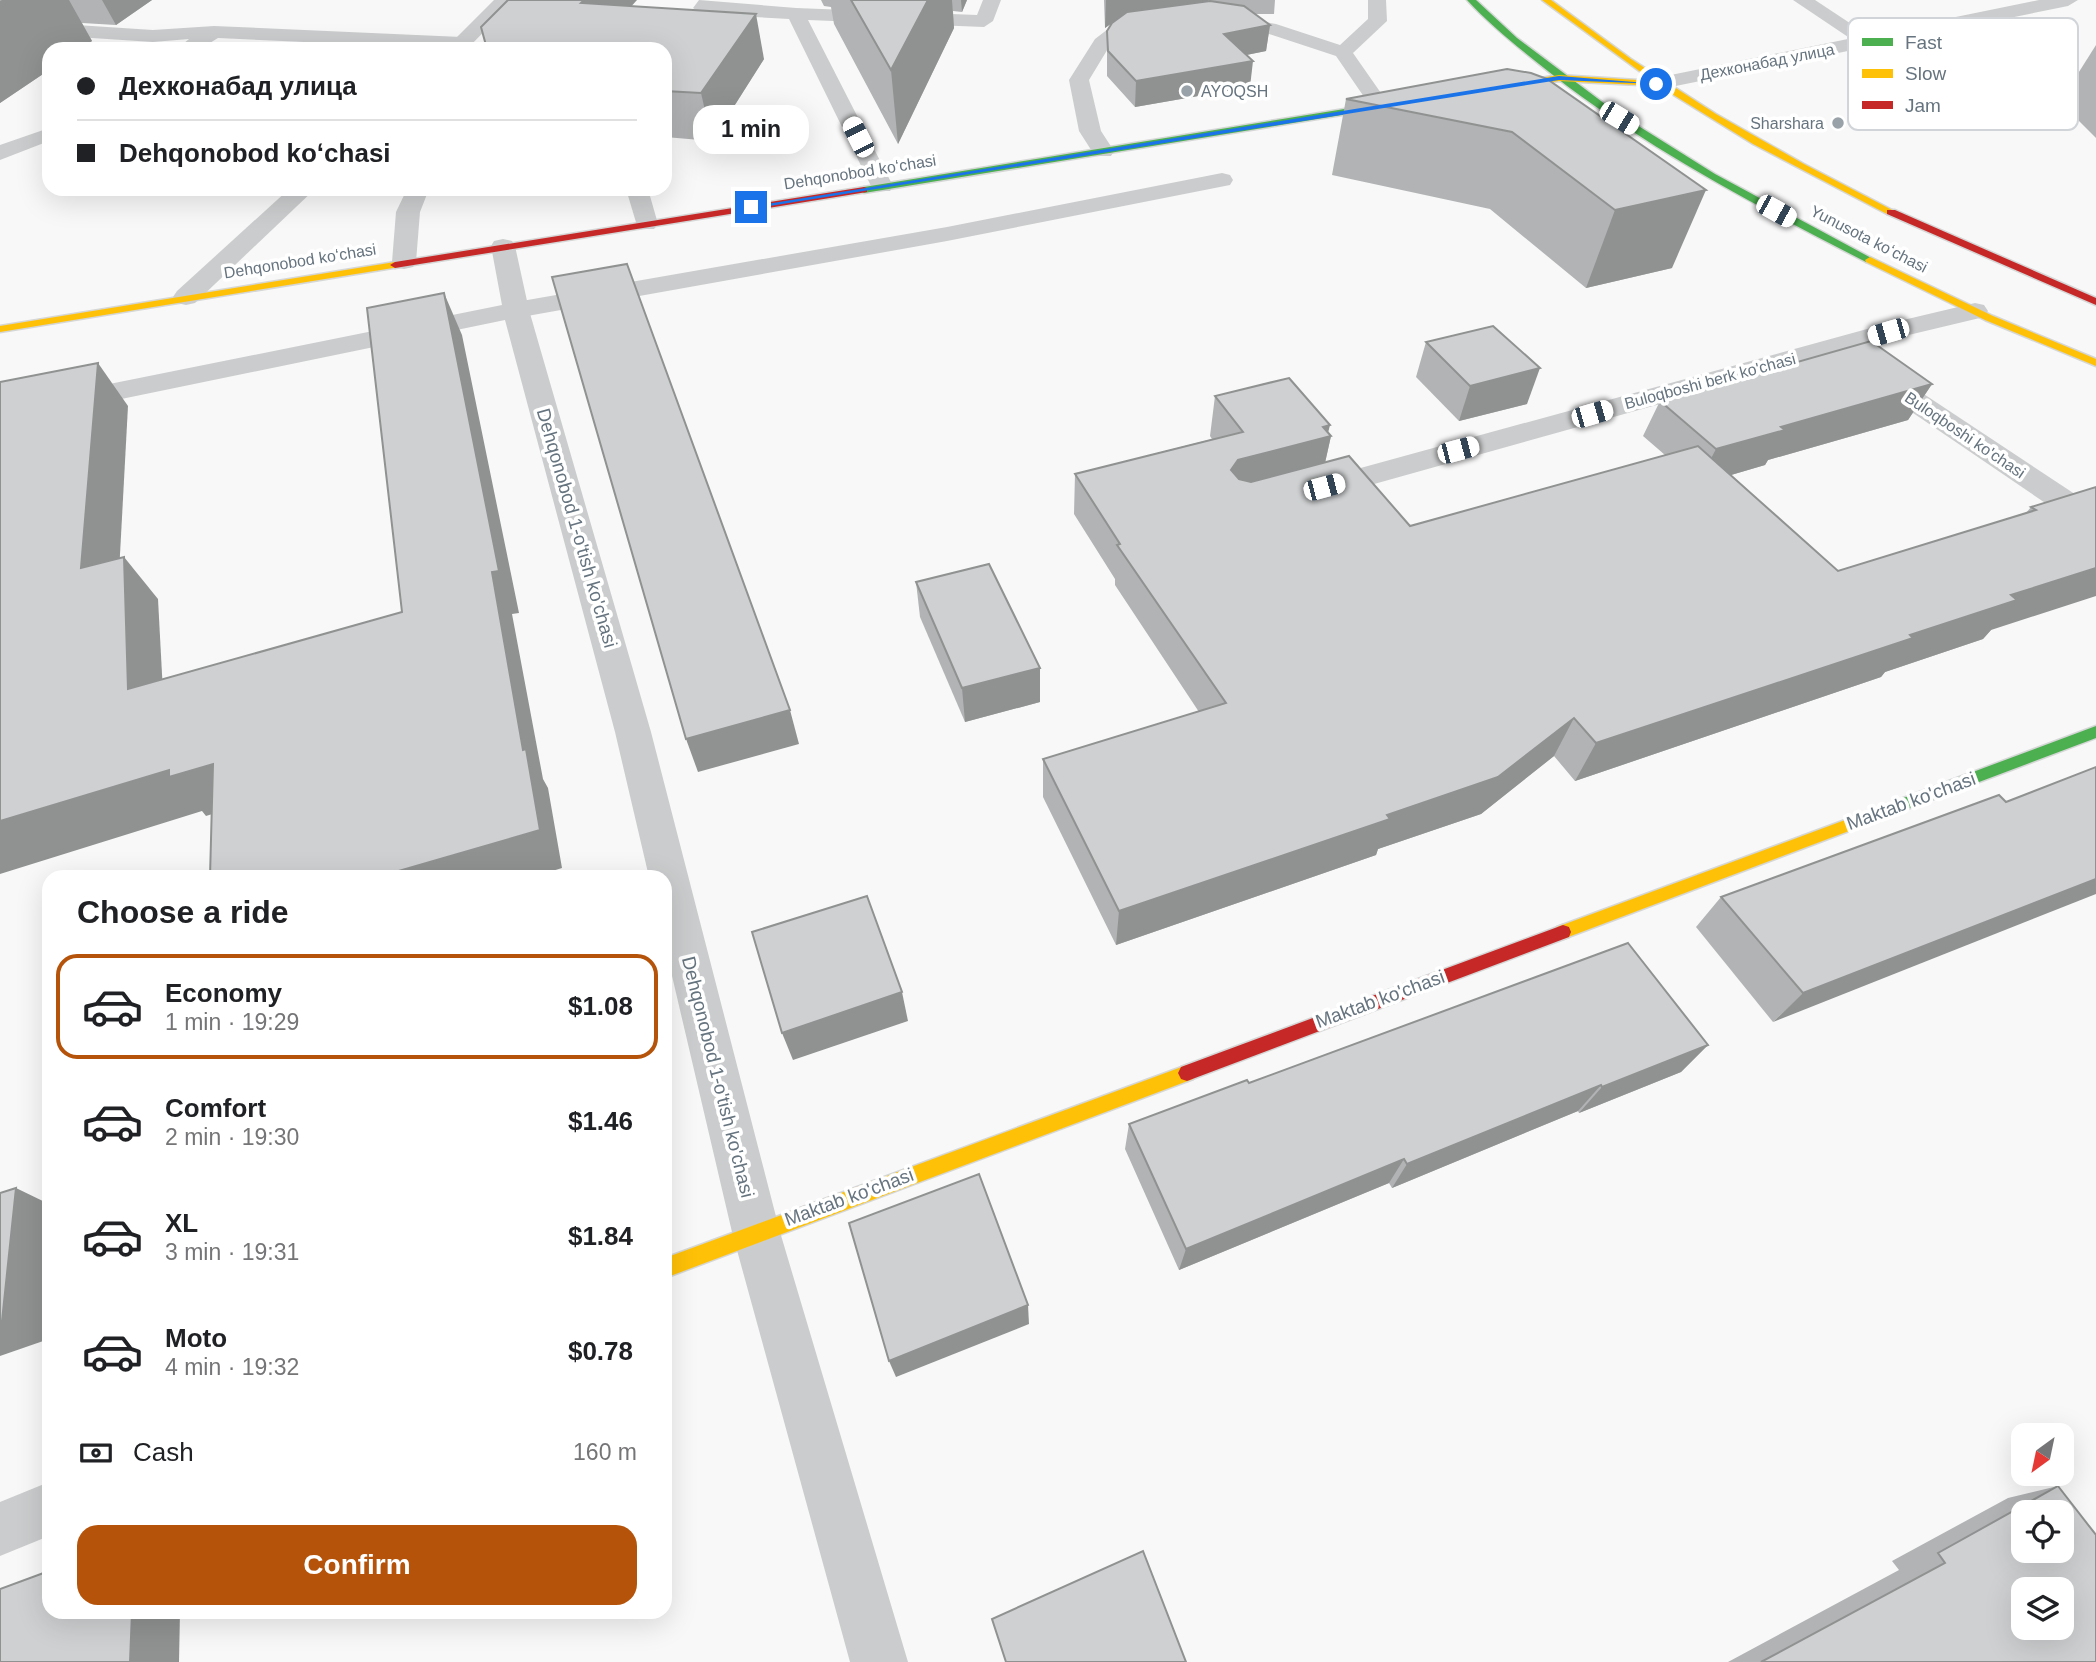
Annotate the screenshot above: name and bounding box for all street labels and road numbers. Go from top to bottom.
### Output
street label: Дехконабад улица [1698,41,1836,83]
street label: Dehqonobod koʻchasi [783,152,937,192]
street label: Yunusota koʻchasi [1808,202,1930,276]
street label: Dehqonobod koʻchasi [223,241,377,281]
street label: Buloqboshi berk ko'chasi [1623,350,1797,412]
street label: Buloqboshi ko'chasi [1902,389,2028,481]
street label: Dehqonobod 1-o'tish ko'chasi [533,406,621,650]
street label: Maktab ko'chasi [1844,768,1978,834]
street label: Dehqonobod 1-o'tish ko'chasi [678,954,758,1200]
street label: Maktab ko'chasi [1313,966,1447,1032]
street label: Maktab ko'chasi [782,1164,916,1230]

